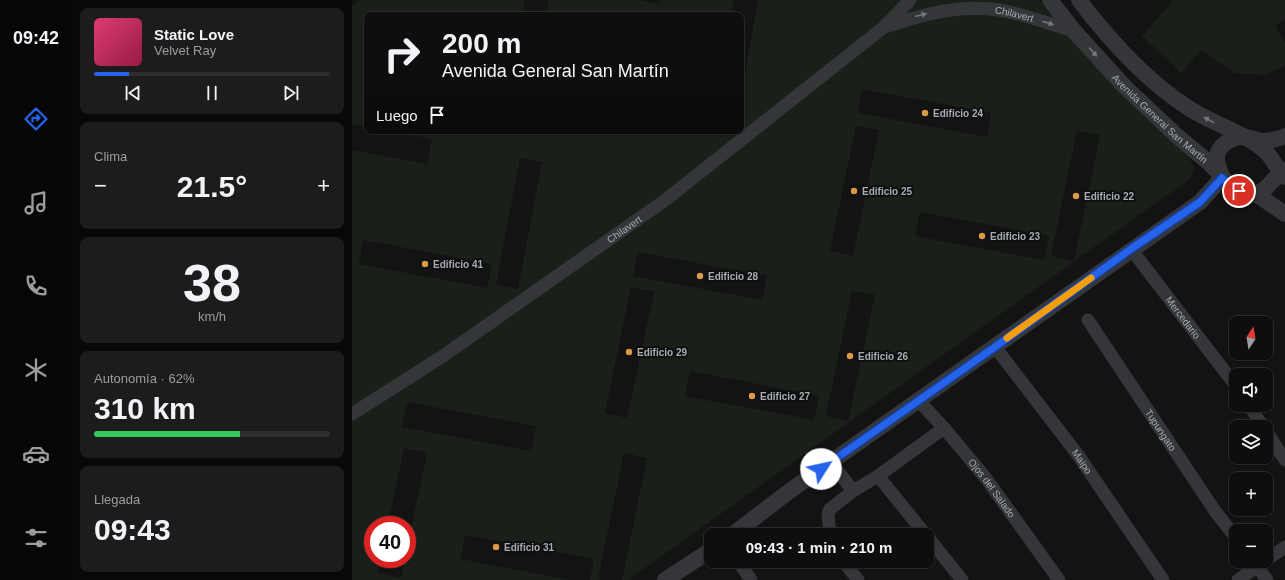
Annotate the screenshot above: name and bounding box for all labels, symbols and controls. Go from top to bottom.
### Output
street label: Chilavert [994,4,1035,24]
one-way arrow [915,12,927,18]
one-way arrow [1042,21,1055,27]
text: Static Love [154,26,234,43]
text: 09:42 [13,28,59,48]
icon: right [376,28,428,80]
text: 200 m [442,28,521,59]
text: Velvet Ray [154,43,216,58]
one-way arrow [1088,47,1098,57]
text: Avenida General San Martín [442,61,669,81]
street label: Avenida General San Martín [1110,72,1210,165]
icon: previous [122,82,144,104]
icon: pause [201,82,223,104]
icon: next [280,82,302,104]
icon: arrive [426,104,448,126]
icon: directions [22,105,50,133]
text: Luego [376,107,418,124]
marker: Edificio 24 [920,108,930,118]
place label: Edificio 24 [933,108,983,119]
one-way arrow [1203,117,1215,123]
text: Clima [94,149,127,164]
text: 21.5° [177,170,247,203]
text: − [94,173,107,198]
text: + [317,173,330,198]
pin [1222,174,1256,208]
icon: arrive [1228,180,1250,202]
marker: Edificio 25 [849,186,859,196]
place label: Edificio 25 [862,186,912,197]
icon: music [22,189,50,217]
marker: Edificio 22 [1071,191,1081,201]
place label: Edificio 22 [1084,191,1134,202]
street label: Chilavert [605,213,644,245]
marker: Edificio 23 [977,231,987,241]
place label: Edificio 23 [990,231,1040,242]
text: 38 [183,254,241,312]
marker: Edificio 41 [420,259,430,269]
place label: Edificio 41 [433,259,483,270]
marker: Edificio 28 [695,271,705,281]
place label: Edificio 28 [708,271,758,282]
icon: phone [22,272,50,300]
street label: Mercedario [1164,294,1203,341]
text: km/h [198,309,226,324]
north arrow [1229,316,1273,360]
map controls [1229,316,1273,568]
marker: Edificio 29 [624,347,634,357]
place label: Edificio 29 [637,347,687,358]
marker: Edificio 26 [845,351,855,361]
place label: Edificio 26 [858,351,908,362]
icon: climate [22,356,50,384]
button: sound [1229,368,1273,412]
text: Autonomía · 62% [94,371,194,386]
marker: Edificio 27 [747,391,757,401]
place label: Edificio 27 [760,391,810,402]
text: 310 km [94,392,196,425]
street label: Tupungato [1143,407,1179,453]
button: layers [1229,420,1273,464]
icon: car [22,440,50,468]
street label: Maipo [1070,447,1095,476]
position arrow [800,448,842,490]
street label: Ojos del Salado [966,456,1018,520]
button: + [1229,472,1273,516]
text: Llegada [94,492,140,507]
text: 09:43 [94,513,171,546]
speed limit sign: 40 [364,516,416,568]
icon: filters [22,524,50,552]
button: − [1229,524,1273,568]
text: 09:43 · 1 min · 210 m [746,539,892,556]
marker: Edificio 31 [491,542,501,552]
place label: Edificio 31 [504,542,554,553]

